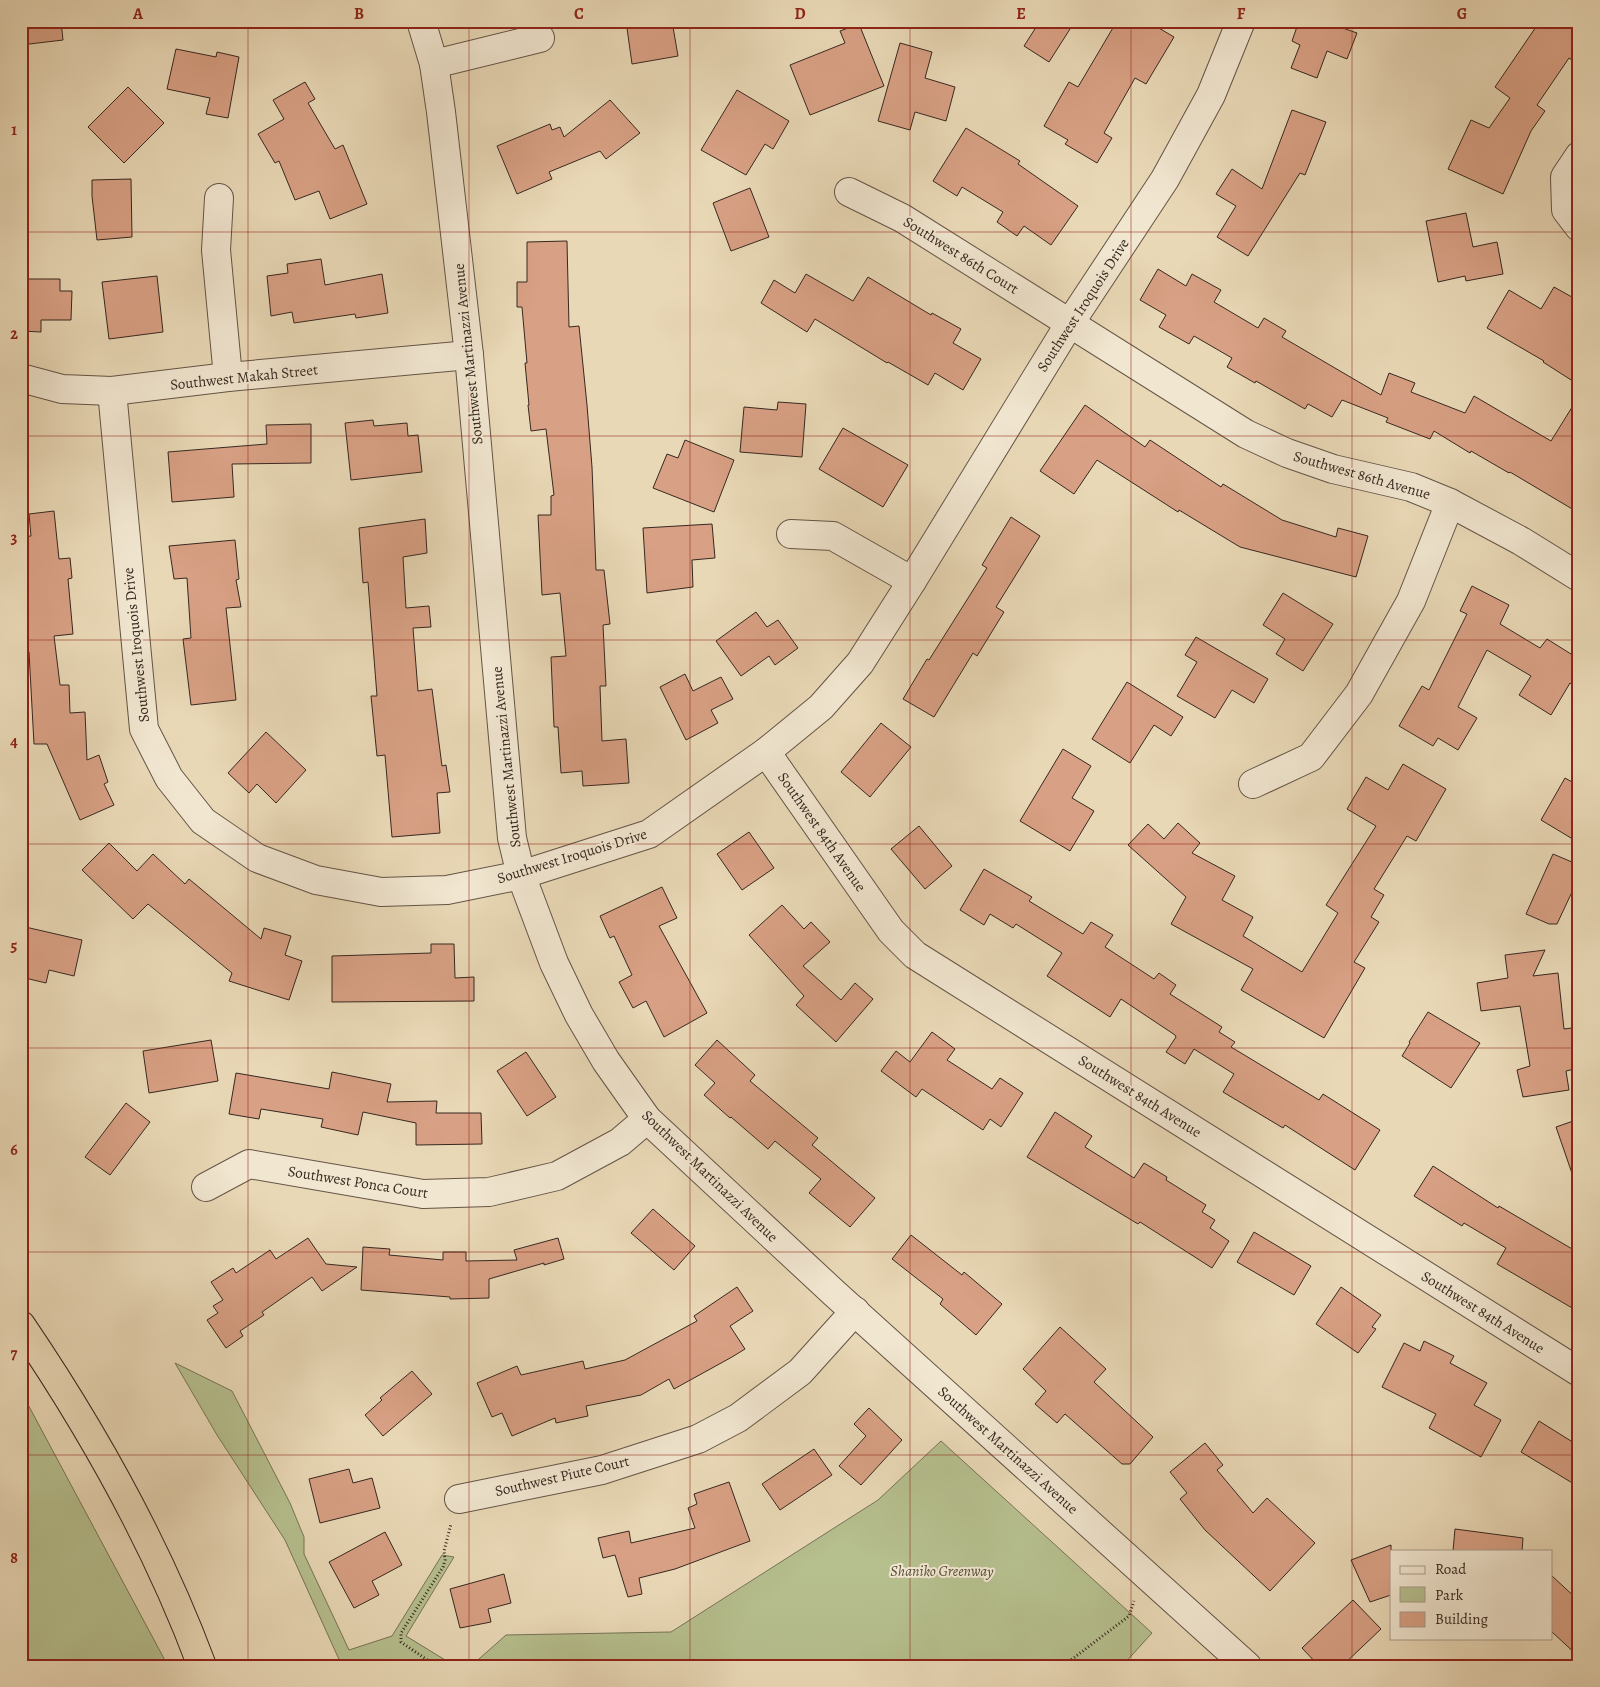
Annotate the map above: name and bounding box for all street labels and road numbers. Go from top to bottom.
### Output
street label: Southwest 86th Court [900,211,1022,299]
street label: Southwest Iroquois Drive [1032,234,1134,376]
street label: Southwest Martinazzi Avenue [449,262,487,446]
street label: Southwest Makah Street [169,359,319,395]
street label: Southwest 86th Avenue [1291,446,1433,504]
street label: Southwest Iroquois Drive [118,566,154,723]
street label: Southwest Martinazzi Avenue [487,665,525,849]
street label: Southwest 84th Avenue [773,768,871,896]
street label: Southwest Iroquois Drive [495,824,650,888]
street label: Southwest 84th Avenue [1075,1050,1206,1142]
street label: Southwest Martinazzi Avenue [637,1105,783,1247]
street label: Southwest Ponca Court [286,1161,430,1203]
street label: Southwest 84th Avenue [1418,1266,1549,1358]
street label: Southwest Martinazzi Avenue [934,1382,1083,1519]
street label: Southwest Piute Court [493,1451,631,1501]

